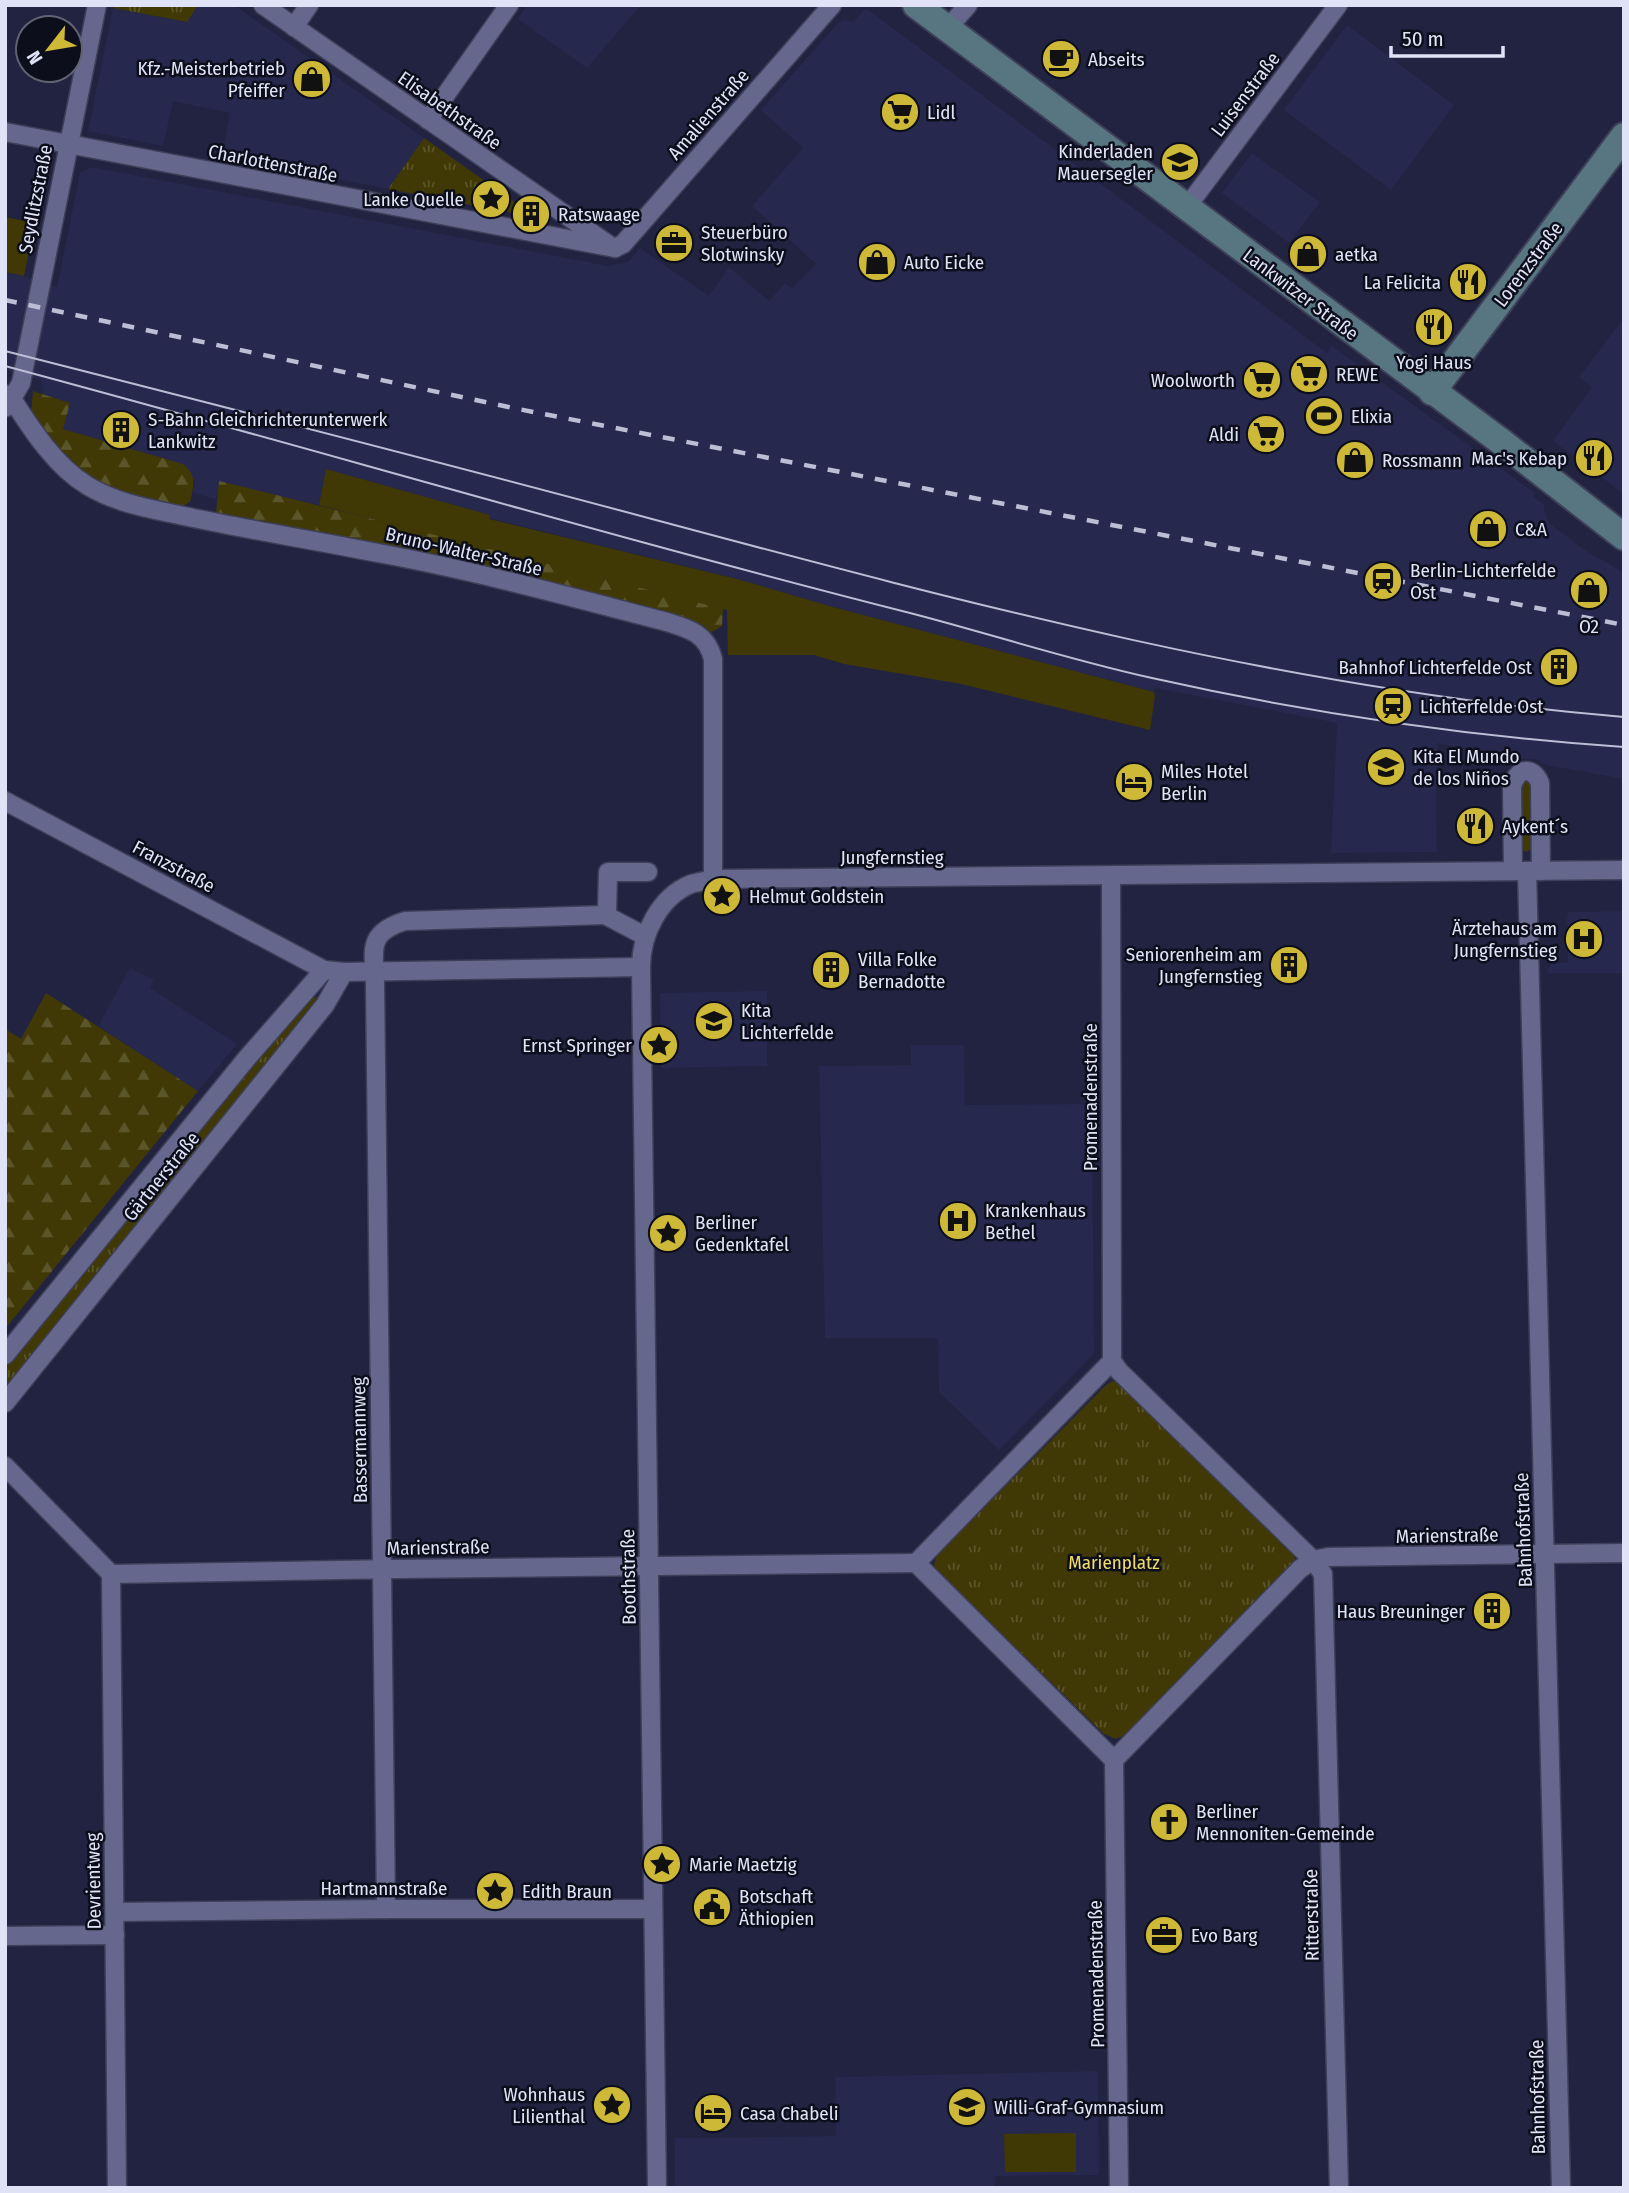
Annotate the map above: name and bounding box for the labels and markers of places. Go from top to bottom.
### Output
cafe icon: Abseits [1040,38,1082,80]
place label: Abseits [1088,48,1145,71]
place label: Kfz.-Meisterbetrieb Pfeiffer [138,57,285,102]
shop icon: Kfz.-Meisterbetrieb Pfeiffer [291,58,333,100]
supermarket icon: Lidl [879,91,921,133]
place label: Lidl [927,101,955,124]
place label: Kinderladen Mauersegler [1057,140,1153,185]
school or university icon: Kinderladen Mauersegler [1159,141,1201,183]
place icon: Lanke Quelle [470,178,512,220]
place label: Lanke Quelle [363,188,464,211]
building icon: Ratswaage [510,193,552,235]
place label: Ratswaage [558,203,640,226]
place label: Steuerbüro Slotwinsky [701,221,788,266]
office icon: Steuerbüro Slotwinsky [653,222,695,264]
shop icon: aetka [1287,233,1329,275]
shop icon: Auto Eicke [856,241,898,283]
place label: aetka [1335,243,1378,266]
place label: Auto Eicke [904,251,984,274]
restaurant icon: La Felicita [1447,261,1489,303]
place label: La Felicita [1364,271,1441,294]
restaurant icon: Yogi Haus [1413,306,1455,348]
place label: Yogi Haus [1396,351,1472,374]
supermarket icon: REWE [1288,353,1330,395]
supermarket icon: Woolworth [1241,359,1283,401]
place label: REWE [1336,363,1378,386]
place label: Woolworth [1151,369,1235,392]
sports icon: Elixia [1303,395,1345,437]
place label: Elixia [1351,405,1392,428]
place label: S-Bahn Gleichrichterunterwerk Lankwitz [148,408,388,453]
building icon: S-Bahn Gleichrichterunterwerk Lankwitz [100,409,142,451]
supermarket icon: Aldi [1245,413,1287,455]
place label: Aldi [1209,423,1239,446]
restaurant icon: Mac's Kebap [1573,437,1615,479]
shop icon: Rossmann [1334,439,1376,481]
place label: Mac's Kebap [1471,447,1567,470]
place label: Rossmann [1382,449,1462,472]
shop icon: C&A [1467,508,1509,550]
place label: C&A [1515,518,1547,541]
place label: Berlin-Lichterfelde Ost [1410,559,1556,604]
station icon: Berlin-Lichterfelde Ost [1362,560,1404,602]
shop icon: O2 [1568,569,1610,611]
place label: O2 [1579,615,1599,638]
building icon: Bahnhof Lichterfelde Ost [1538,646,1580,688]
place label: Bahnhof Lichterfelde Ost [1338,656,1533,679]
station icon: Lichterfelde Ost [1372,685,1414,727]
place label: Lichterfelde Ost [1420,695,1544,718]
place label: Kita El Mundo de los Niños [1413,745,1520,790]
school or university icon: Kita El Mundo de los Niños [1365,746,1407,788]
place label: Miles Hotel Berlin [1161,760,1248,805]
hotel icon: Miles Hotel Berlin [1113,761,1155,803]
restaurant icon: Aykent´s [1454,805,1496,847]
place label: Aykent´s [1502,815,1568,838]
place icon: Helmut Goldstein [701,875,743,917]
place label: Helmut Goldstein [749,885,884,908]
place label: Ärztehaus am Jungfernstieg [1452,917,1557,962]
hospital icon: Ärztehaus am Jungfernstieg [1563,918,1605,960]
place label: Seniorenheim am Jungfernstieg [1126,943,1262,988]
building icon: Seniorenheim am Jungfernstieg [1268,944,1310,986]
place label: Villa Folke Bernadotte [858,948,945,993]
building icon: Villa Folke Bernadotte [810,949,852,991]
place label: Kita Lichterfelde [741,999,834,1044]
school or university icon: Kita Lichterfelde [693,1000,735,1042]
place icon: Ernst Springer [638,1024,680,1066]
place label: Ernst Springer [522,1034,632,1057]
place label: Krankenhaus Bethel [985,1199,1086,1244]
hospital icon: Krankenhaus Bethel [937,1200,979,1242]
place label: Berliner Gedenktafel [695,1211,789,1256]
place icon: Berliner Gedenktafel [647,1212,689,1254]
building icon: Haus Breuninger [1471,1590,1513,1632]
place label: Haus Breuninger [1336,1600,1465,1623]
place label: Berliner Mennoniten-Gemeinde [1196,1800,1375,1845]
church icon: Berliner Mennoniten-Gemeinde [1148,1801,1190,1843]
place icon: Marie Maetzig [641,1843,683,1885]
place label: Marie Maetzig [689,1853,797,1876]
place icon: Edith Braun [474,1870,516,1912]
place label: Edith Braun [522,1880,612,1903]
place label: Botschaft Äthiopien [739,1885,814,1930]
public building icon: Botschaft Äthiopien [691,1886,733,1928]
office icon: Evo Barg [1143,1914,1185,1956]
place label: Evo Barg [1191,1924,1257,1947]
place label: Wohnhaus Lilienthal [504,2083,585,2128]
place icon: Wohnhaus Lilienthal [591,2084,633,2126]
school or university icon: Willi-Graf-Gymnasium [946,2086,988,2128]
hotel icon: Casa Chabeli [692,2092,734,2134]
place label: Willi-Graf-Gymnasium [994,2096,1164,2119]
place label: Casa Chabeli [740,2102,838,2125]

